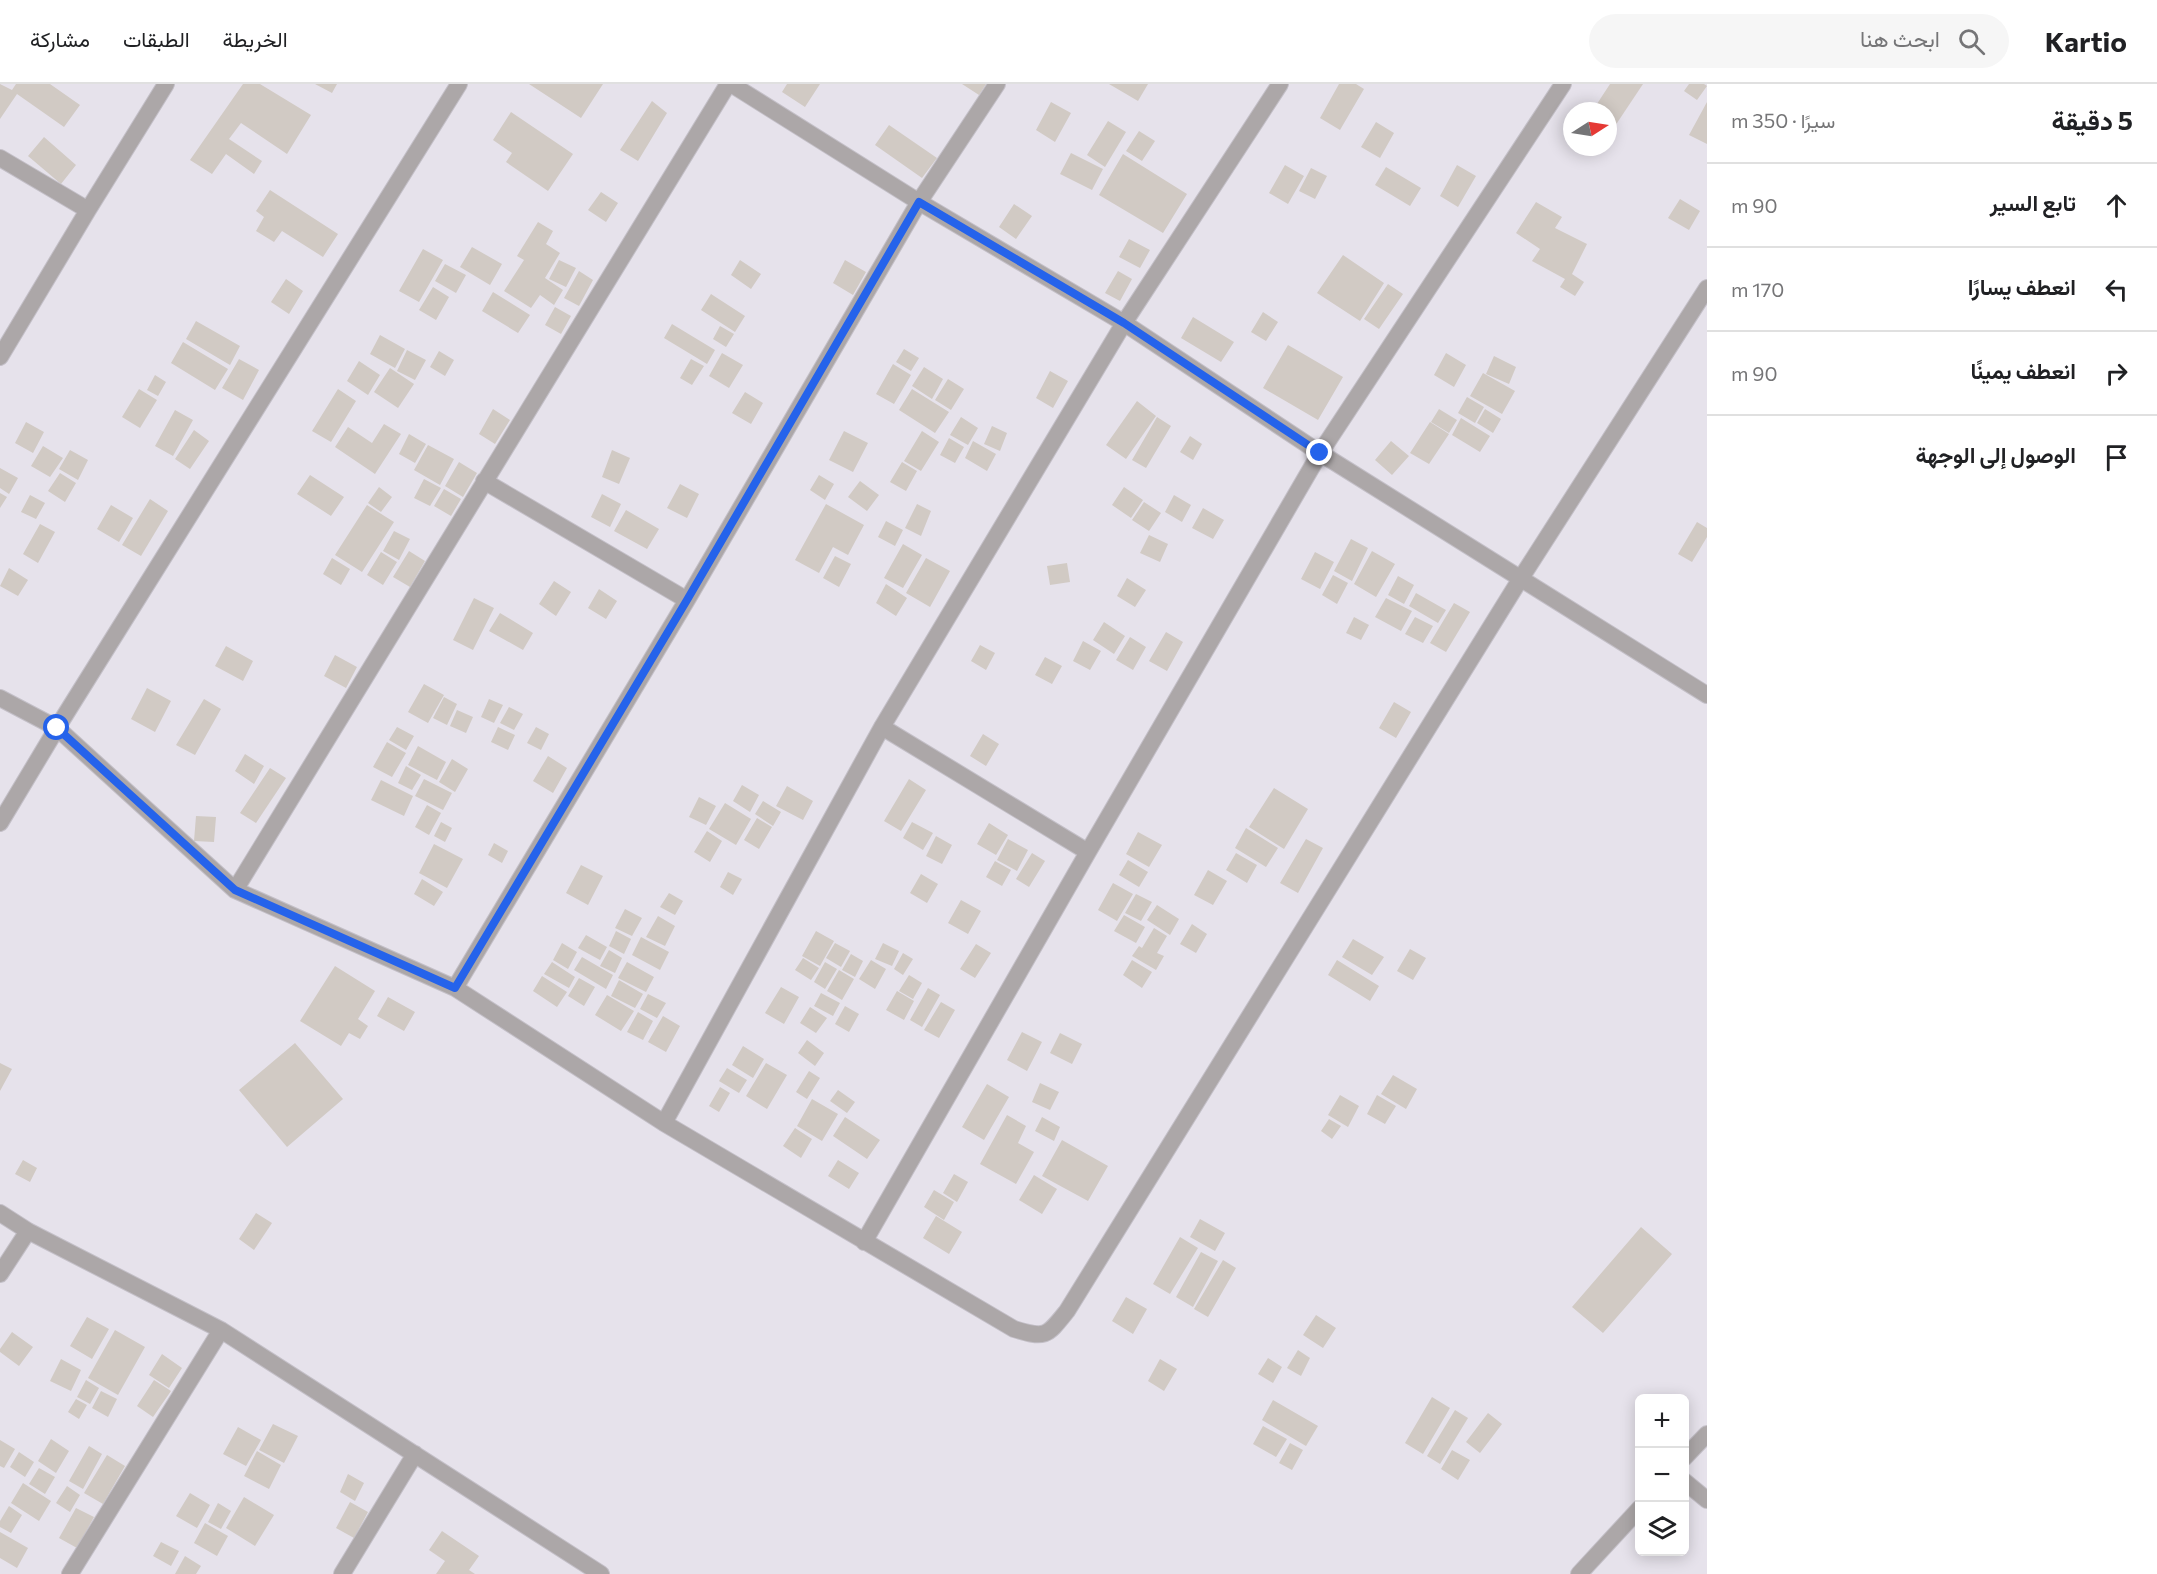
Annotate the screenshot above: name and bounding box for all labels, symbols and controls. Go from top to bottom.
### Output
search box [1589,14,2009,68]
text: Kartio [2045,24,2127,58]
text: ابحث هنا [1860,25,1940,52]
icon: search [1955,25,1988,58]
text: مشاركة [30,26,90,51]
text: الطبقات [123,26,190,51]
text: الخريطة [223,26,288,51]
north arrow [1563,102,1617,156]
text: 5 دقيقة [2052,104,2133,135]
text: سيرًا · 350 m [1731,108,1835,132]
text: تابع السير [1990,189,2076,216]
icon: ahead [2100,189,2133,222]
text: 90 m [1731,193,1778,217]
text: انعطف يسارًا [1968,273,2076,300]
icon: left [2100,273,2133,306]
text: 170 m [1731,277,1784,301]
text: انعطف يمينًا [1970,357,2076,384]
icon: right [2100,357,2133,390]
text: 90 m [1731,361,1778,385]
route end [1306,439,1332,465]
text: الوصول إلى الوجهة [1916,441,2076,468]
icon: arrive [2100,441,2133,474]
route start [43,714,69,740]
map controls [1635,1394,1689,1556]
button: + [1635,1394,1689,1448]
button: − [1635,1448,1689,1502]
button: layers [1635,1502,1689,1556]

